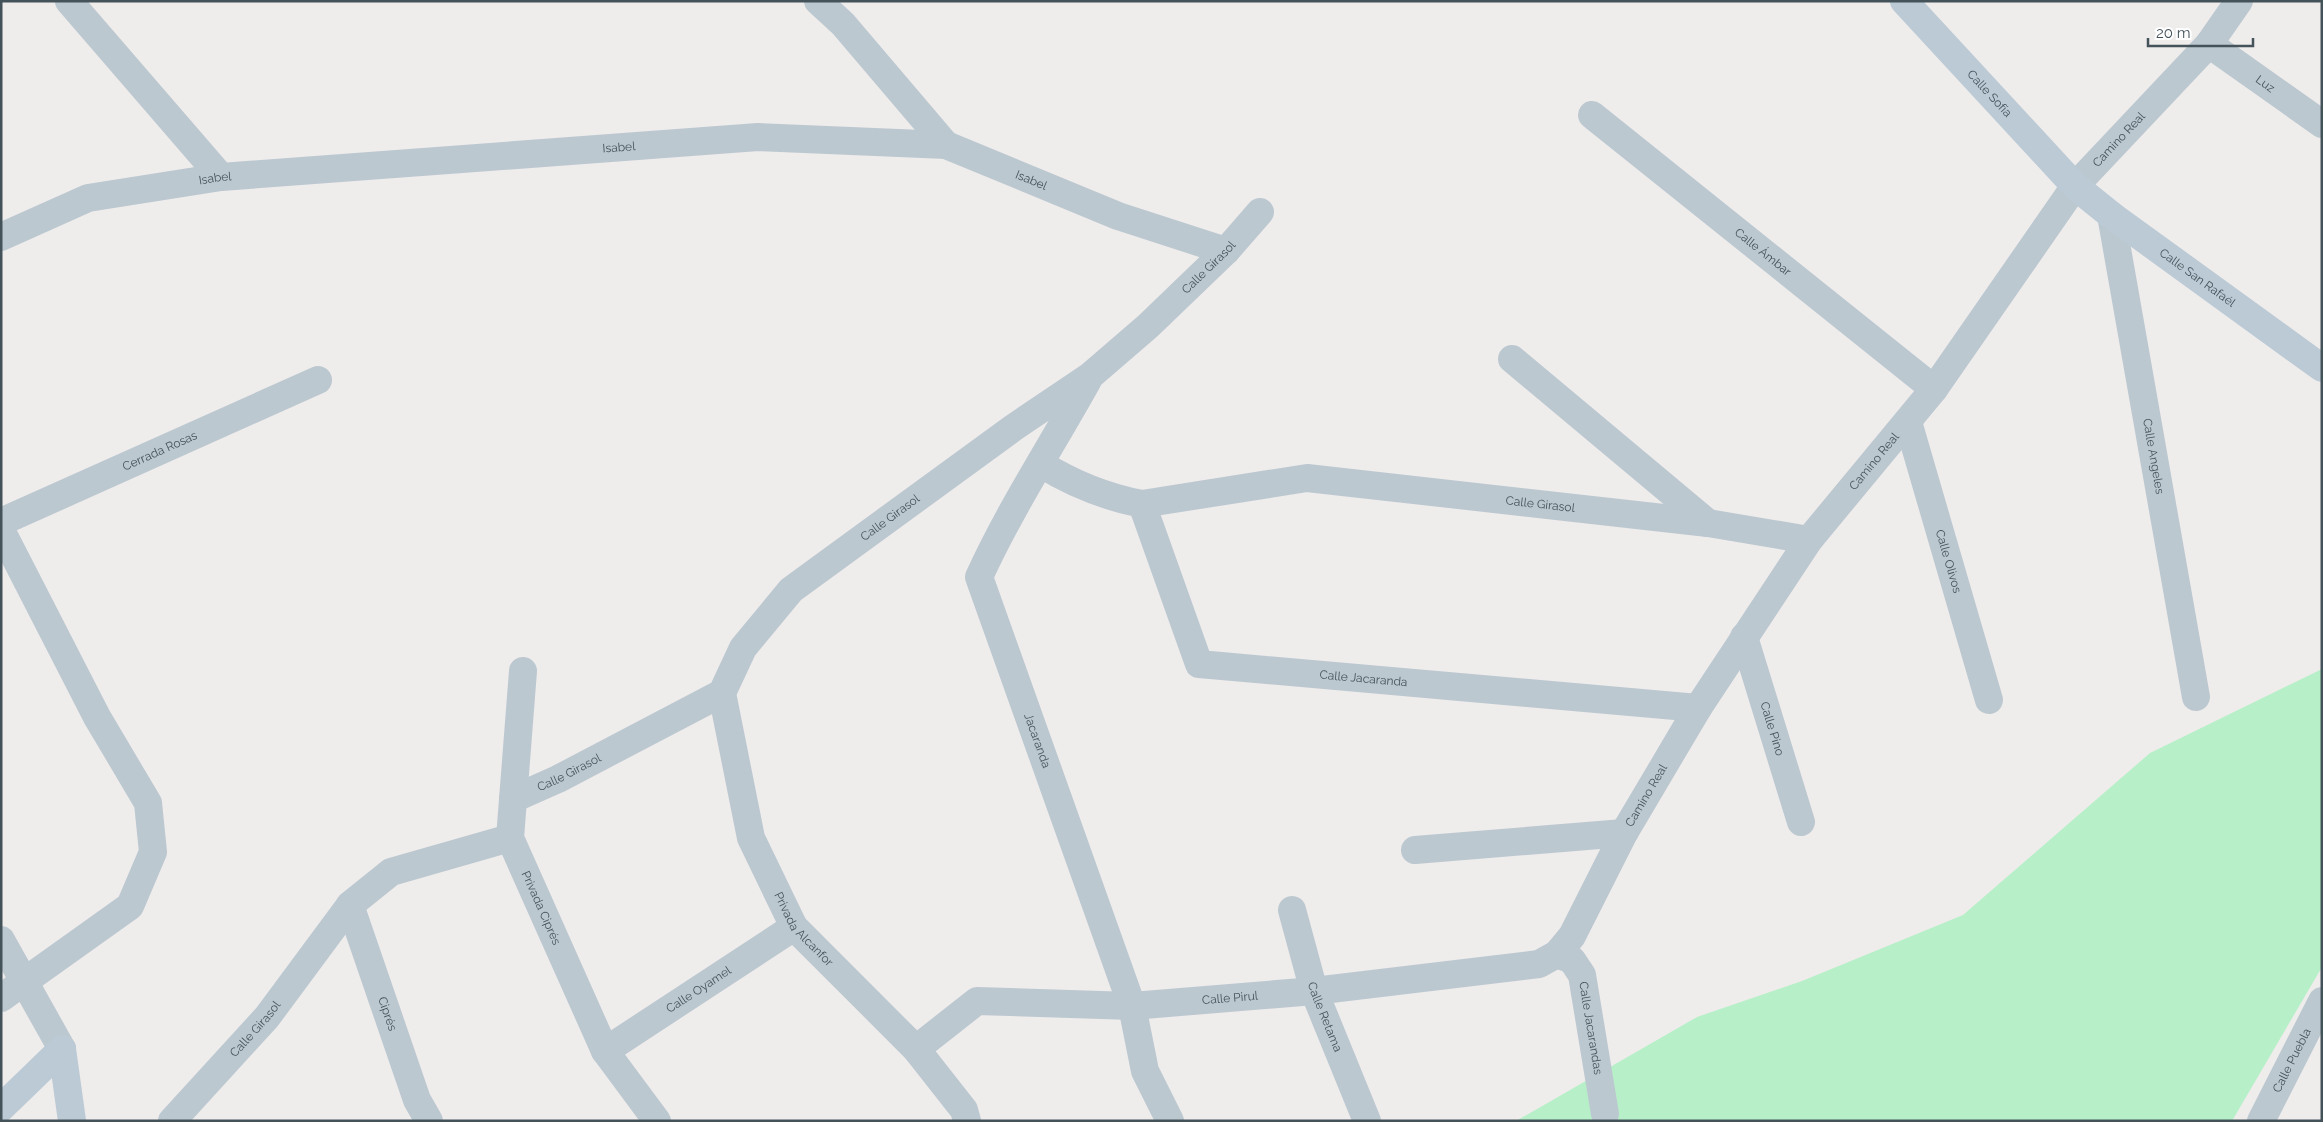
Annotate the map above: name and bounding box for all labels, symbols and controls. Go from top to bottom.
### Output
scale bar [2148,15,2253,47]
text: 20 m [2156,24,2191,42]
street label: Calle Sofía [1964,67,2015,120]
street label: Luz [2253,72,2278,95]
street label: Camino Real [2090,109,2148,170]
street label: Isabel [602,139,637,156]
street label: Isabel [1013,167,1050,193]
street label: Isabel [198,169,233,187]
street label: Calle Ámbar [1732,225,1795,279]
street label: Calle Girasol [1179,238,1239,297]
street label: Calle San Rafaél [2157,246,2239,310]
street label: Calle Angeles [2140,417,2167,495]
street label: Cerrada Rosas [120,428,199,474]
street label: Camino Real [1846,429,1902,493]
street label: Calle Girasol [858,491,923,544]
street label: Calle Girasol [1505,493,1576,515]
street label: Calle Olivos [1933,528,1964,595]
street label: Calle Jacaranda [1319,668,1408,689]
street label: Calle Pino [1757,700,1787,757]
street label: Jacaranda [1021,711,1054,770]
street label: Calle Girasol [535,750,604,794]
street label: Camino Real [1622,761,1671,829]
street label: Privada Ciprés [519,869,564,947]
street label: Privada Alcanfor [771,890,837,970]
street label: Calle Oyamel [664,963,734,1016]
street label: Calle Retama [1305,980,1345,1054]
street label: Calle Jacarandas [1576,981,1605,1076]
street label: Calle Pirul [1201,989,1259,1007]
street label: Ciprés [375,995,400,1033]
street label: Calle Girasol [227,998,284,1060]
street label: Calle Puebla [2270,1026,2314,1095]

